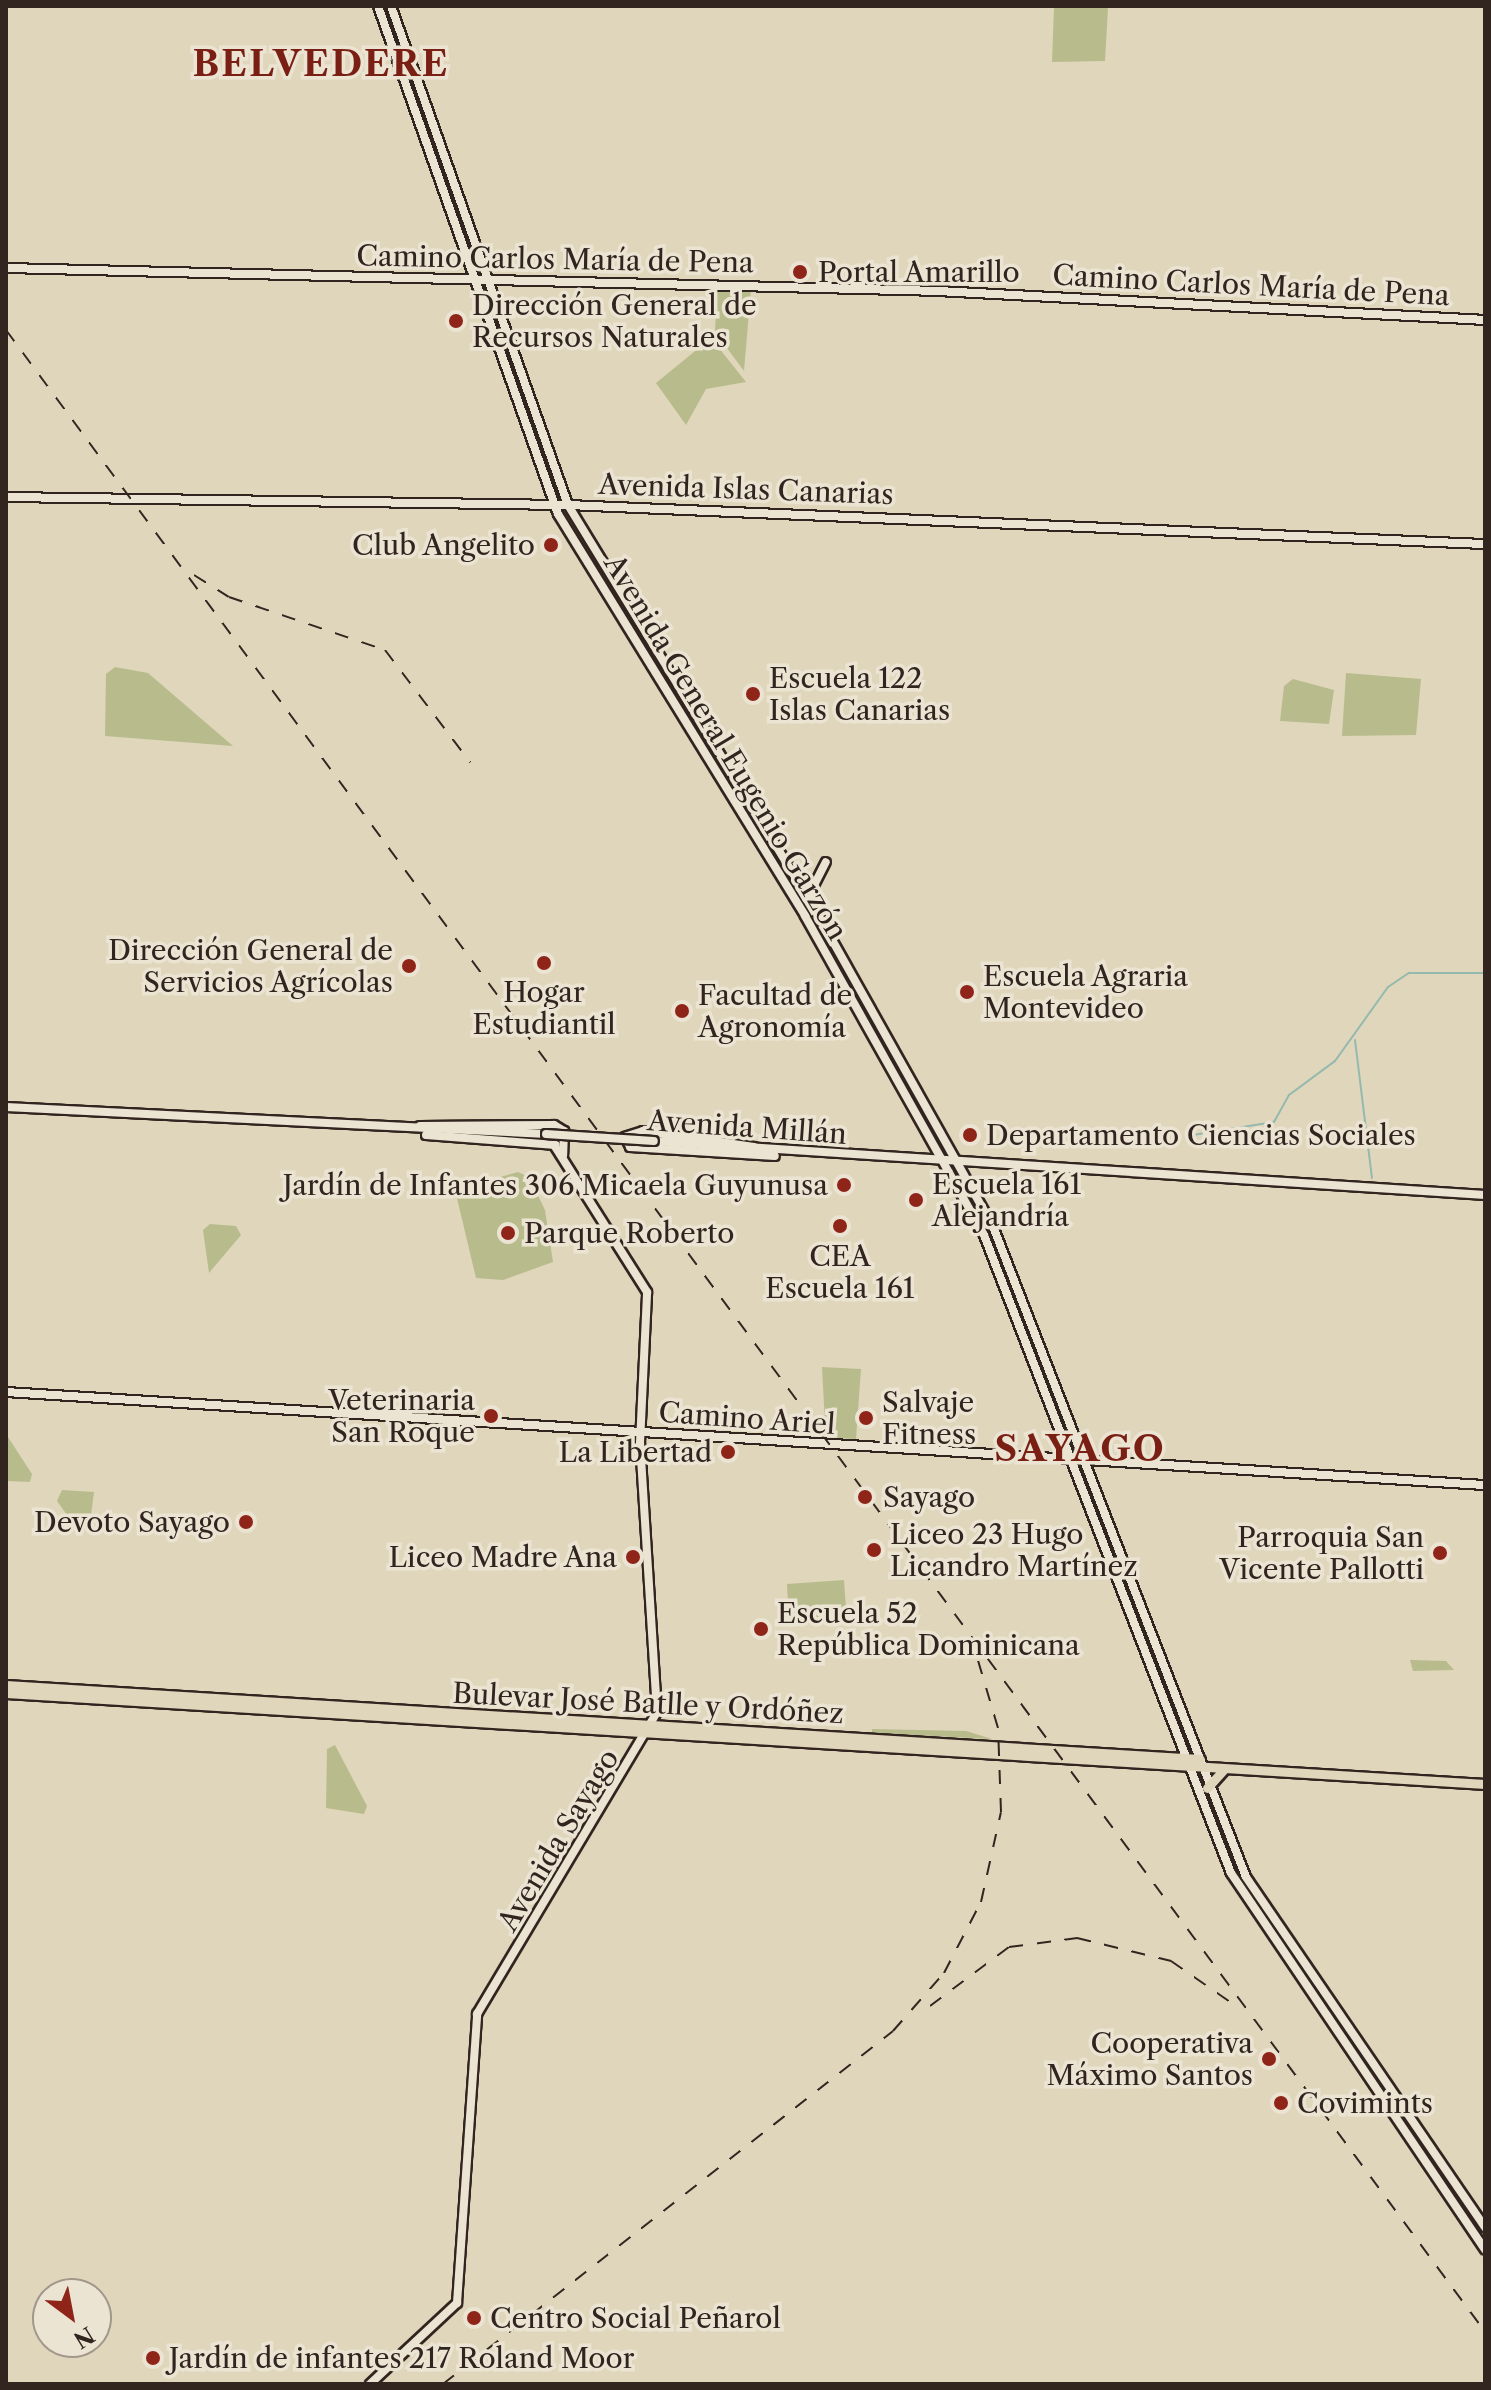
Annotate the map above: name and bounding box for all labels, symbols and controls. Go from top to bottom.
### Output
district label: BELVEDERE [192,42,450,86]
street label: Camino Carlos María de Pena [356,239,754,279]
place label: Portal Amarillo [818,255,1021,289]
street label: Camino Carlos María de Pena [1052,258,1450,312]
marker: Portal Amarillo [789,261,811,283]
place label: Dirección General de Recursos Naturales [472,288,757,354]
marker: Dirección General de Recursos Naturales [447,312,465,330]
street label: Avenida Islas Canarias [598,467,894,511]
place label: Club Angelito [351,528,535,562]
marker: Club Angelito [542,536,560,554]
street label: Avenida General Eugenio Garzón [597,548,855,946]
place label: Escuela 122 Islas Canarias [769,661,950,727]
marker: Escuela 122 Islas Canarias [744,685,762,703]
place label: Dirección General de Servicios Agrícolas [108,933,393,999]
marker: Hogar Estudiantil [535,954,553,972]
marker: Dirección General de Servicios Agrícolas [400,957,418,975]
place label: Escuela Agraria Montevideo [983,959,1190,1025]
place label: Hogar Estudiantil [472,975,616,1041]
place label: Facultad de Agronomía [698,978,852,1044]
marker: Escuela Agraria Montevideo [958,983,976,1001]
marker: Facultad de Agronomía [673,1002,691,1020]
street label: Avenida Millán [646,1103,848,1151]
place label: Departamento Ciencias Sociales [986,1118,1416,1152]
marker: Departamento Ciencias Sociales [961,1126,979,1144]
place label: Escuela 161 Alejandría [932,1167,1082,1233]
place label: Jardín de Infantes 306 Micaela Guyunusa [282,1168,828,1202]
marker: Jardín de Infantes 306 Micaela Guyunusa [835,1176,853,1194]
marker: Escuela 161 Alejandría [907,1191,925,1209]
place label: Parque Roberto [524,1216,734,1250]
marker: CEA Escuela 161 [831,1217,849,1235]
marker: Parque Roberto [499,1224,517,1242]
place label: CEA Escuela 161 [765,1239,915,1305]
place label: Veterinaria San Roque [328,1383,475,1449]
place label: Salvaje Fitness [882,1385,976,1451]
street label: Camino Ariel [657,1395,837,1441]
marker: Veterinaria San Roque [482,1407,500,1425]
marker: Salvaje Fitness [857,1409,875,1427]
district label: SAYAGO [994,1427,1166,1471]
place label: La Libertad [558,1435,712,1469]
marker: La Libertad [719,1443,737,1461]
place label: Sayago [883,1480,975,1514]
marker: Sayago [854,1486,876,1508]
place label: Devoto Sayago [34,1505,230,1539]
marker: Devoto Sayago [237,1513,255,1531]
place label: Liceo 23 Hugo Licandro Martínez [890,1517,1138,1583]
place label: Parroquia San Vicente Pallotti [1219,1520,1424,1586]
place label: Liceo Madre Ana [388,1540,617,1574]
marker: Liceo 23 Hugo Licandro Martínez [865,1541,883,1559]
marker: Parroquia San Vicente Pallotti [1431,1544,1449,1562]
marker: Liceo Madre Ana [624,1548,642,1566]
place label: Escuela 52 República Dominicana [777,1596,1080,1662]
marker: Escuela 52 República Dominicana [752,1620,770,1638]
street label: Bulevar José Batlle y Ordóñez [450,1676,846,1730]
street label: Avenida Sayago [490,1743,626,1937]
place label: Cooperativa Máximo Santos [1046,2026,1253,2092]
marker: Cooperativa Máximo Santos [1260,2050,1278,2068]
place label: Covimints [1297,2086,1433,2120]
marker: Covimints [1272,2094,1290,2112]
north arrow [32,2278,112,2358]
place label: Centro Social Peñarol [490,2301,781,2335]
marker: Centro Social Peñarol [465,2309,483,2327]
text: N [69,2321,99,2354]
place label: Jardín de infantes 217 Roland Moor [169,2341,634,2375]
marker: Jardín de infantes 217 Roland Moor [144,2349,162,2367]

